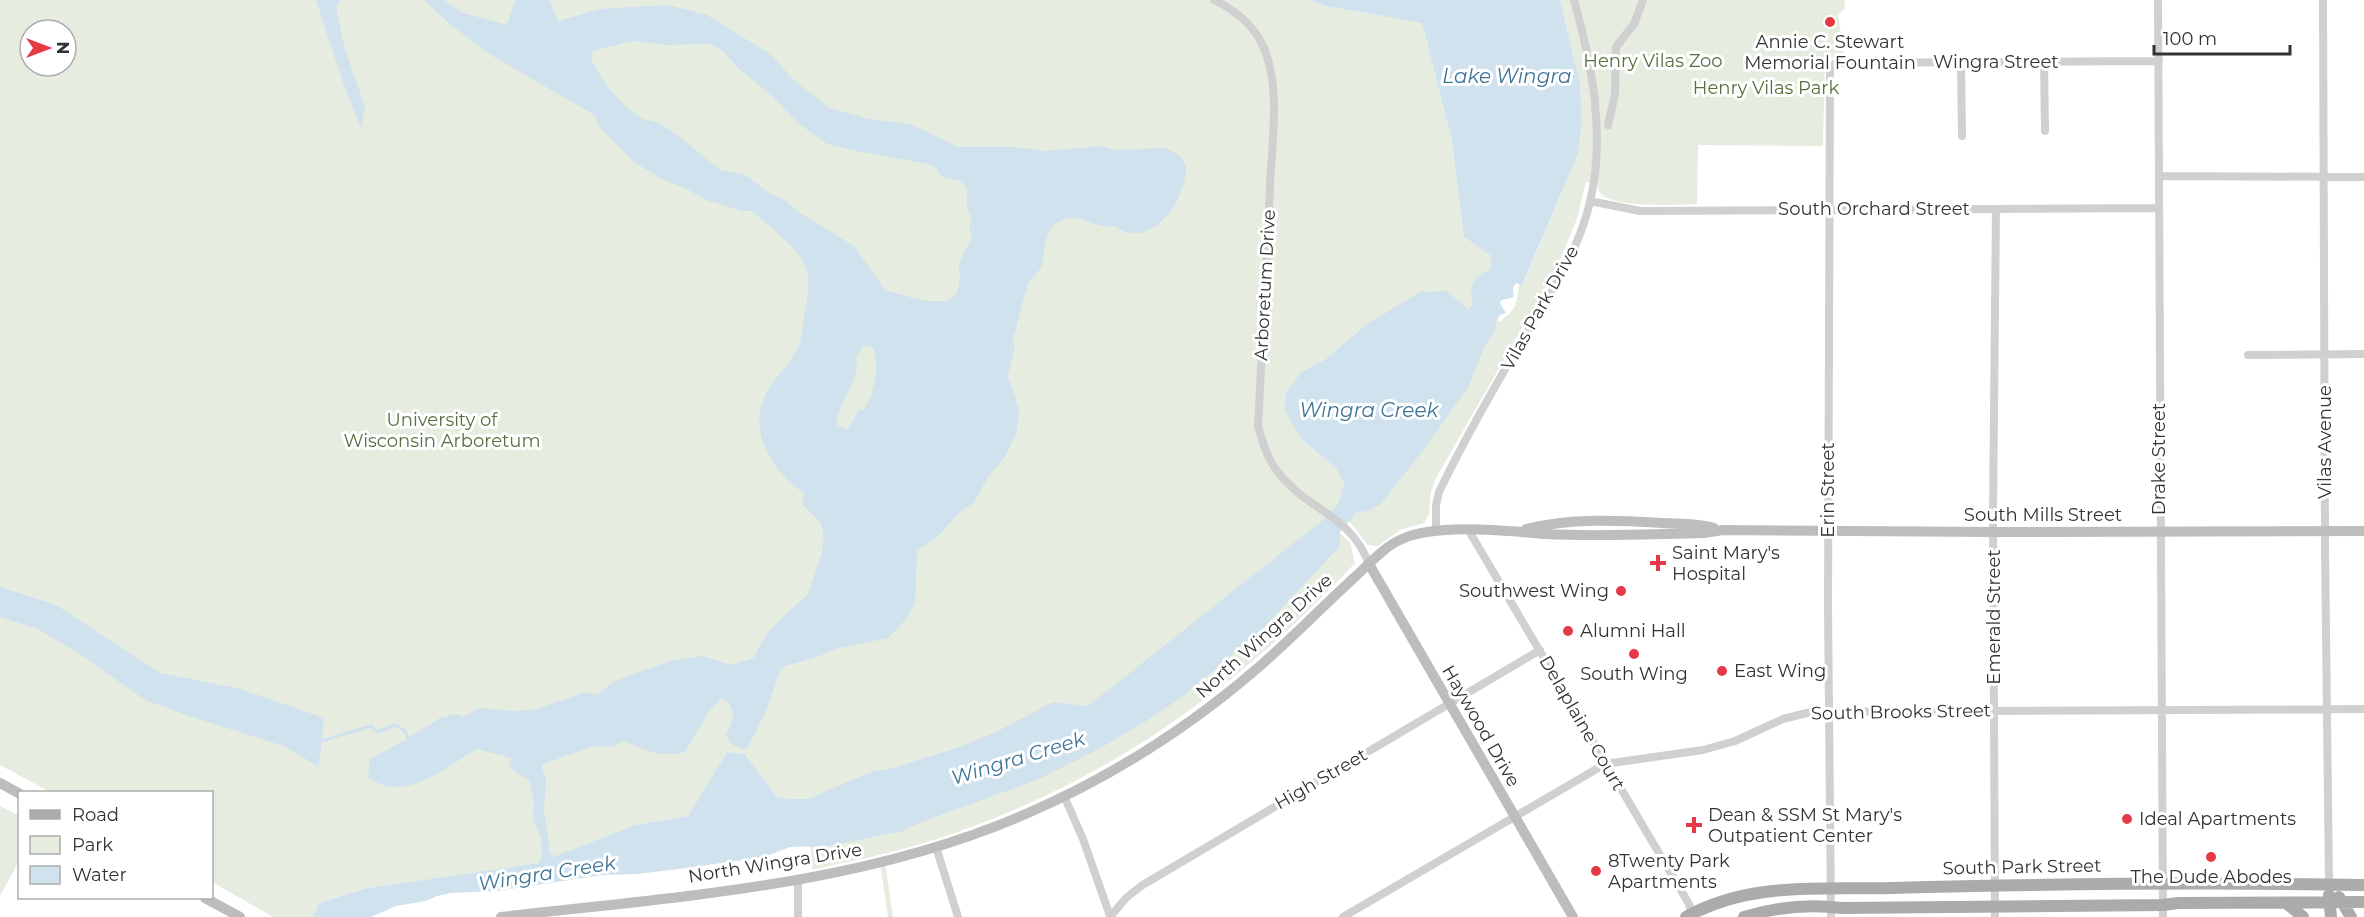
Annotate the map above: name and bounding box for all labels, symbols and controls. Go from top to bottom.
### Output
marker: Annie C. Stewart Memorial Fountain [1823,15,1837,29]
north arrow [18,18,78,78]
scale bar [2154,18,2290,56]
text: 100 m [2163,28,2217,50]
place label: Annie C. Stewart Memorial Fountain [1744,31,1916,74]
text: N [53,42,72,54]
park label: Henry Vilas Zoo [1583,50,1723,72]
street label: Wingra Street [1933,51,2059,73]
water label: Lake Wingra [1442,64,1572,88]
park label: Henry Vilas Park [1693,77,1839,99]
street label: South Orchard Street [1778,198,1970,220]
street label: Arboretum Drive [1250,209,1280,361]
street label: Vilas Park Drive [1497,242,1583,374]
street label: Vilas Avenue [2314,385,2336,499]
water label: Wingra Creek [1300,398,1440,422]
street label: Drake Street [2148,403,2170,515]
park label: University of Wisconsin Arboretum [343,409,541,452]
street label: Erin Street [1817,442,1839,538]
street label: South Mills Street [1964,504,2122,526]
place label: Saint Mary's Hospital [1672,542,1780,585]
street label: Emerald Street [1983,549,2005,685]
marker: Saint Mary's Hospital [1649,554,1667,572]
street label: North Wingra Drive [1191,569,1337,703]
place label: Southwest Wing [1459,580,1609,602]
marker: Southwest Wing [1614,584,1628,598]
place label: Alumni Hall [1580,620,1686,642]
marker: Alumni Hall [1561,624,1575,638]
marker: South Wing [1627,647,1641,661]
street label: Delaplaine Court [1534,652,1630,794]
place label: East Wing [1734,660,1826,682]
street label: Haywood Drive [1437,661,1525,791]
place label: South Wing [1580,663,1688,685]
marker: East Wing [1715,664,1729,678]
street label: South Brooks Street [1811,699,1991,725]
water label: Wingra Creek [948,726,1089,790]
street label: High Street [1271,744,1371,814]
legend [18,791,213,899]
text: Road [72,804,119,826]
place label: Dean & SSM St Mary's Outpatient Center [1708,804,1902,847]
place label: Ideal Apartments [2139,808,2296,830]
marker: Ideal Apartments [2120,812,2134,826]
marker: Dean & SSM St Mary's Outpatient Center [1685,816,1703,834]
text: Park [72,834,113,856]
street label: North Wingra Drive [687,838,864,888]
water label: Wingra Creek [477,850,619,896]
place label: 8Twenty Park Apartments [1608,850,1730,893]
marker: The Dude Abodes [2204,850,2218,864]
street label: South Park Street [1942,855,2102,879]
text: Water [72,864,127,886]
marker: 8Twenty Park Apartments [1589,864,1603,878]
place label: The Dude Abodes [2130,866,2292,888]

